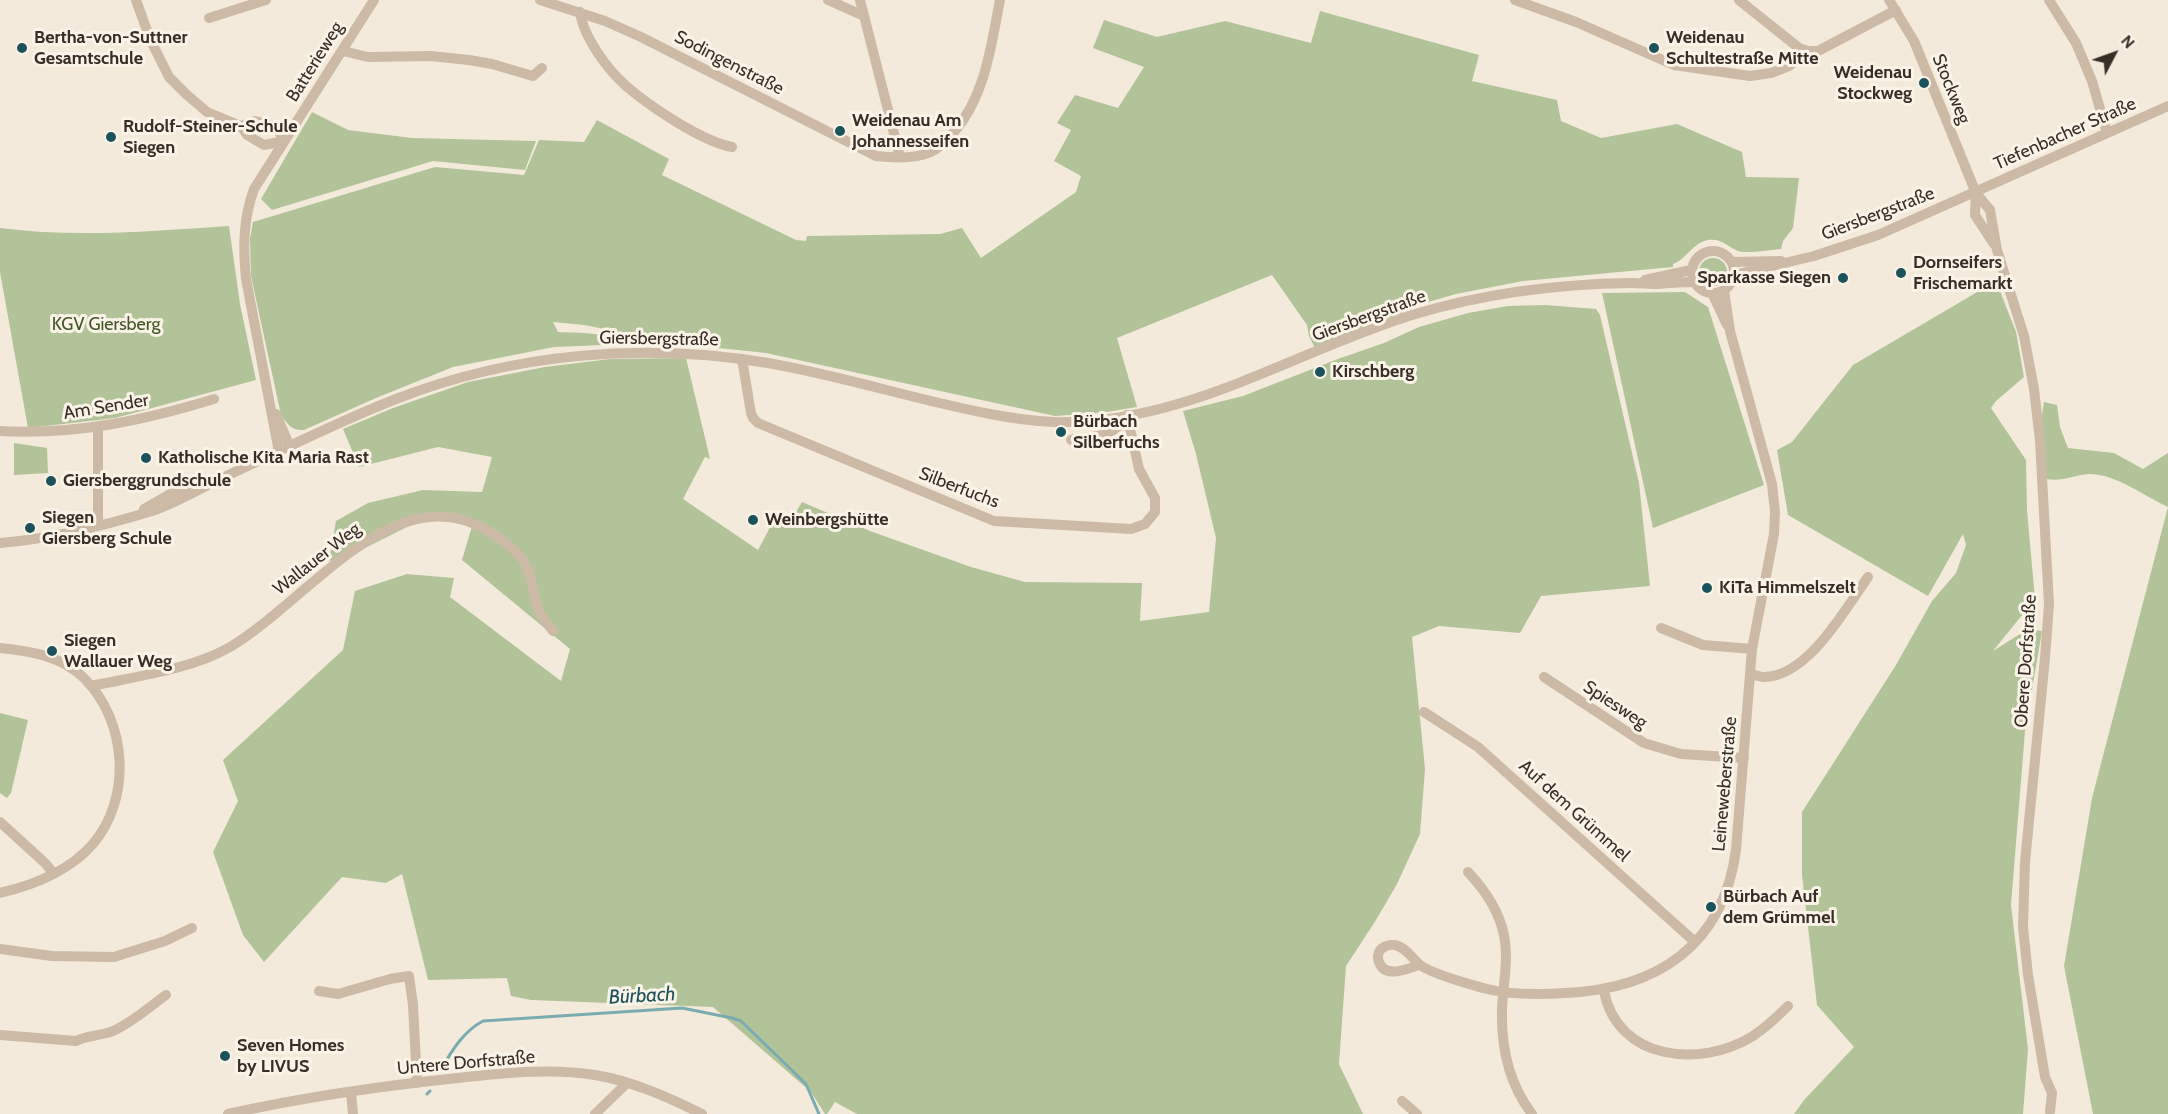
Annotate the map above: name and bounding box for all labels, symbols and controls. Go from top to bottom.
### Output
street label: Batterieweg [282,18,348,106]
north arrow [2084,24,2144,84]
street label: Sodingenstraße [671,26,787,100]
place label: Bertha-von-Suttner Gesamtschule [34,27,187,70]
place label: Weidenau Schultestraße Mitte [1666,27,1818,70]
text: N [2117,31,2139,52]
marker: Bertha-von-Suttner Gesamtschule [15,41,29,55]
marker: Weidenau Schultestraße Mitte [1647,41,1661,55]
street label: Stockweg [1927,51,1975,127]
place label: Weidenau Stockweg [1833,62,1912,104]
marker: Weidenau Stockweg [1917,76,1931,90]
street label: Tiefenbacher Straße [1991,93,2139,175]
place label: Weidenau Am Johannesseifen [852,110,969,152]
place label: Rudolf-Steiner-Schule Siegen [123,116,297,158]
marker: Weidenau Am Johannesseifen [833,124,847,138]
marker: Rudolf-Steiner-Schule Siegen [104,130,118,144]
street label: Giersbergstraße [1819,183,1937,245]
place label: Dornseifers Frischemarkt [1913,252,2013,294]
marker: Dornseifers Frischemarkt [1894,266,1908,280]
place label: Sparkasse Siegen [1697,267,1831,289]
marker: Sparkasse Siegen [1836,271,1850,285]
street label: Giersbergstraße [1309,285,1429,347]
park label: KGV Giersberg [52,314,160,336]
street label: Giersbergstraße [599,327,719,351]
place label: Kirschberg [1332,361,1414,383]
marker: Kirschberg [1313,365,1327,379]
street label: Am Sender [62,390,150,424]
place label: Bürbach Silberfuchs [1073,411,1160,454]
marker: Bürbach Silberfuchs [1054,425,1068,439]
place label: Katholische Kita Maria Rast [158,447,369,469]
marker: Katholische Kita Maria Rast [139,451,153,465]
street label: Silberfuchs [916,463,1002,513]
place label: Giersberggrundschule [63,470,231,492]
marker: Giersberggrundschule [44,474,58,488]
place label: Siegen Giersberg Schule [42,507,172,550]
place label: Weinbergshütte [765,509,889,531]
marker: Weinbergshütte [746,513,760,527]
street label: Wallauer Weg [269,518,365,600]
marker: Siegen Giersberg Schule [23,521,37,535]
place label: KiTa Himmelszelt [1719,577,1856,599]
marker: KiTa Himmelszelt [1700,581,1714,595]
street label: Obere Dorfstraße [2011,594,2041,728]
place label: Siegen Wallauer Weg [64,630,172,672]
marker: Siegen Wallauer Weg [45,644,59,658]
street label: Spiesweg [1579,676,1651,734]
street label: Leineweberstraße [1708,716,1742,852]
street label: Auf dem Grümmel [1514,756,1634,866]
place label: Bürbach Auf dem Grümmel [1723,886,1835,928]
marker: Bürbach Auf dem Grümmel [1704,900,1718,914]
water label: Bürbach [608,982,676,1010]
place label: Seven Homes by LIVUS [237,1035,344,1078]
street label: Untere Dorfstraße [396,1046,536,1080]
marker: Seven Homes by LIVUS [218,1049,232,1063]

